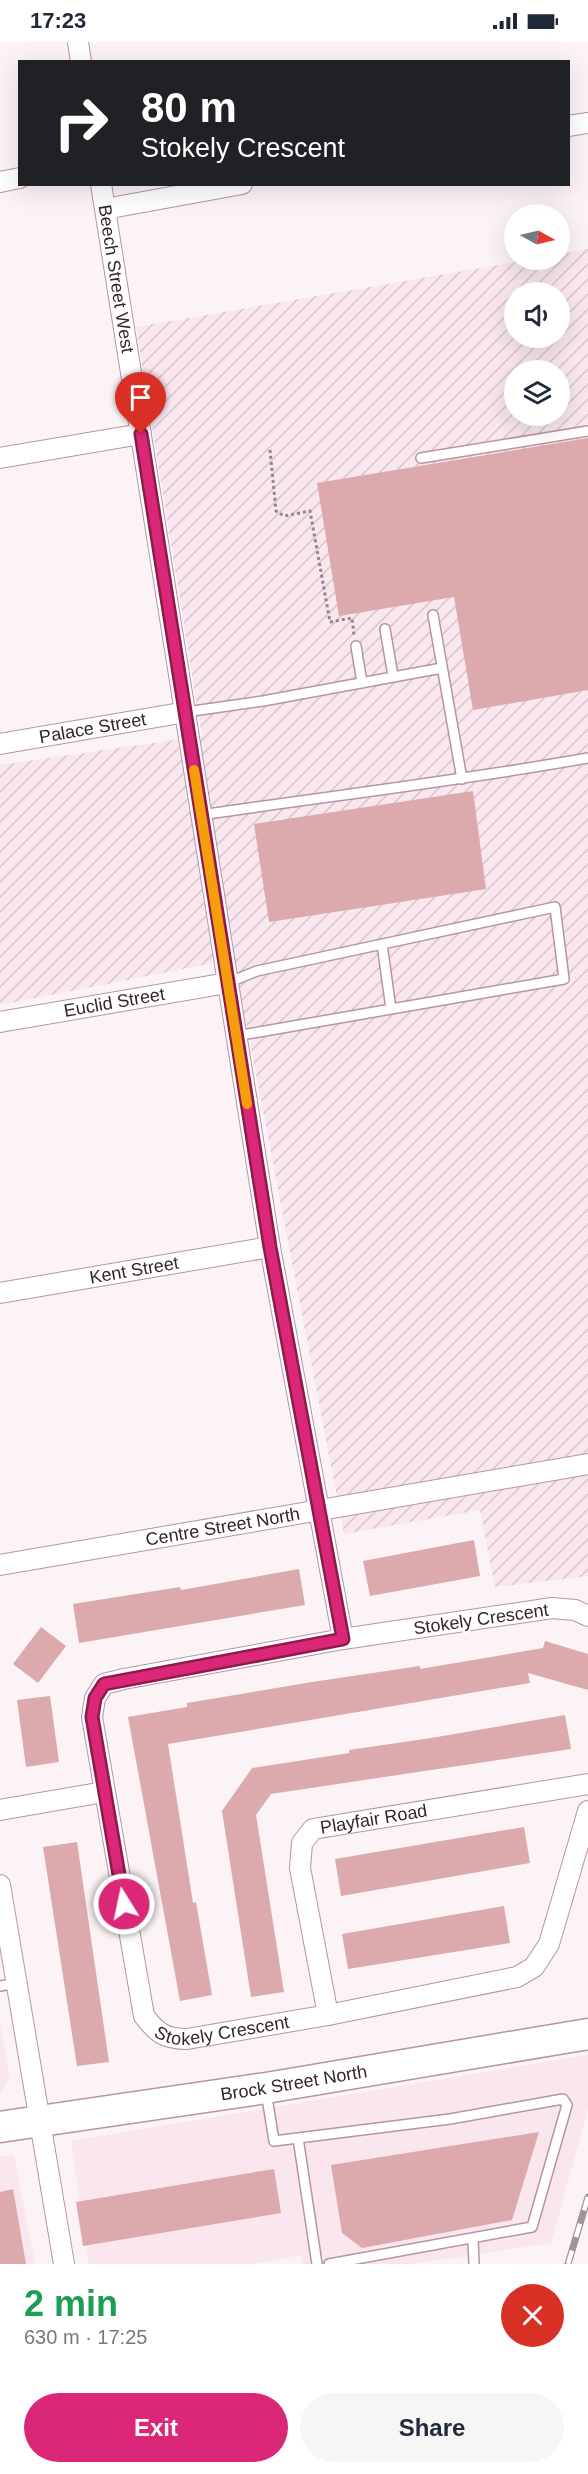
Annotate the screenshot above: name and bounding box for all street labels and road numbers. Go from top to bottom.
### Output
street label: Beech Street West [94,203,138,354]
street label: Palace Street [38,709,148,747]
street label: Euclid Street [62,984,166,1021]
street label: Kent Street [88,1253,180,1288]
street label: Centre Street North [144,1504,301,1550]
street label: Stokely Crescent [412,1600,550,1638]
street label: Playfair Road [319,1800,429,1838]
street label: Stokely Crescent [151,2012,291,2049]
street label: Brock Street North [219,2061,368,2105]

